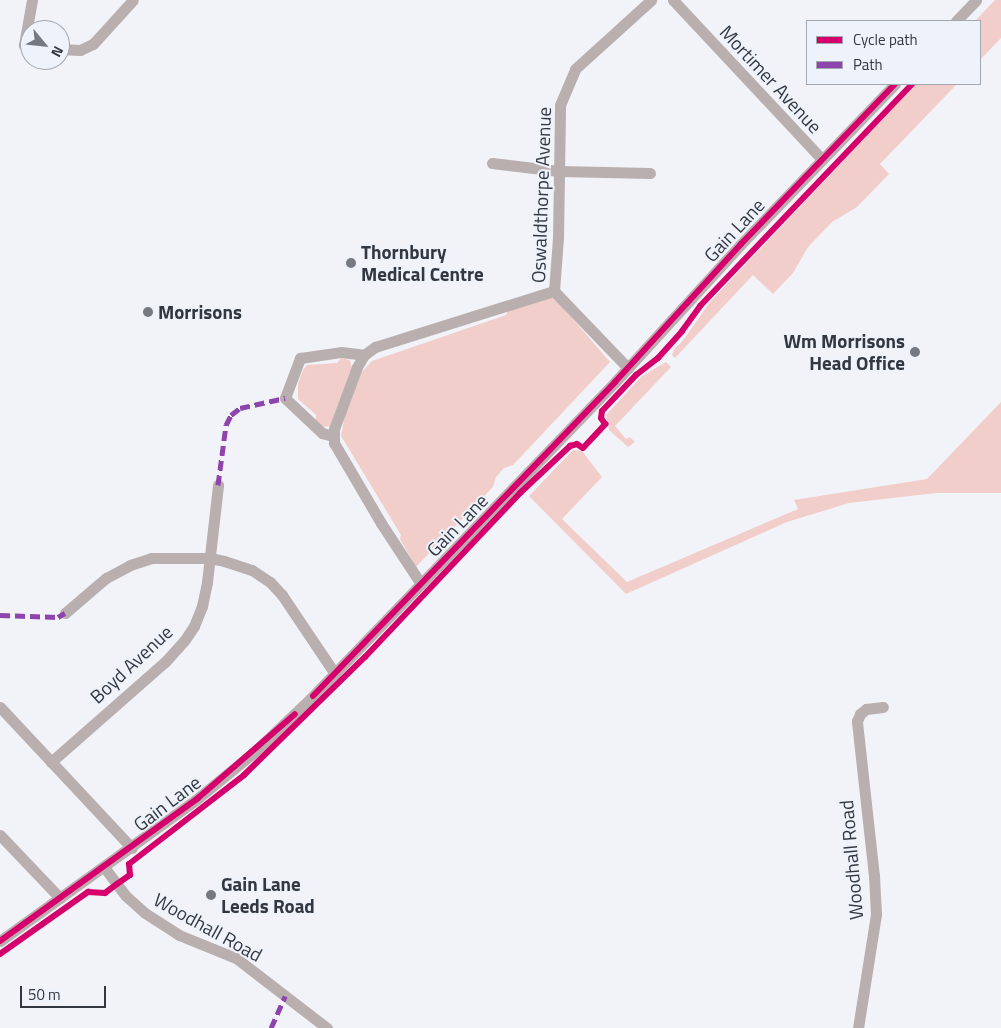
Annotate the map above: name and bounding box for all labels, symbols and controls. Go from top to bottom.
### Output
north arrow [20,20,70,70]
street label: Mortimer Avenue [715,20,827,138]
legend [806,20,981,85]
text: Cycle path [853,28,918,51]
text: N [46,43,69,61]
text: Path [853,53,883,76]
street label: Oswaldthorpe Avenue [527,106,555,284]
street label: Gain Lane [699,194,769,266]
place label: Thornbury Medical Centre [361,241,484,285]
marker: Thornbury Medical Centre [345,257,357,269]
place label: Morrisons [158,301,242,323]
marker: Morrisons [142,306,154,318]
place label: Wm Morrisons Head Office [784,330,905,374]
marker: Wm Morrisons Head Office [909,346,921,358]
street label: Gain Lane [422,489,492,561]
street label: Boyd Avenue [85,620,177,708]
street label: Gain Lane [129,770,205,836]
street label: Woodhall Road [834,799,868,921]
place label: Gain Lane Leeds Road [221,873,315,917]
street label: Woodhall Road [150,888,266,966]
marker: Gain Lane Leeds Road [205,889,217,901]
scale bar [22,976,109,1008]
text: 50 m [28,983,61,1006]

